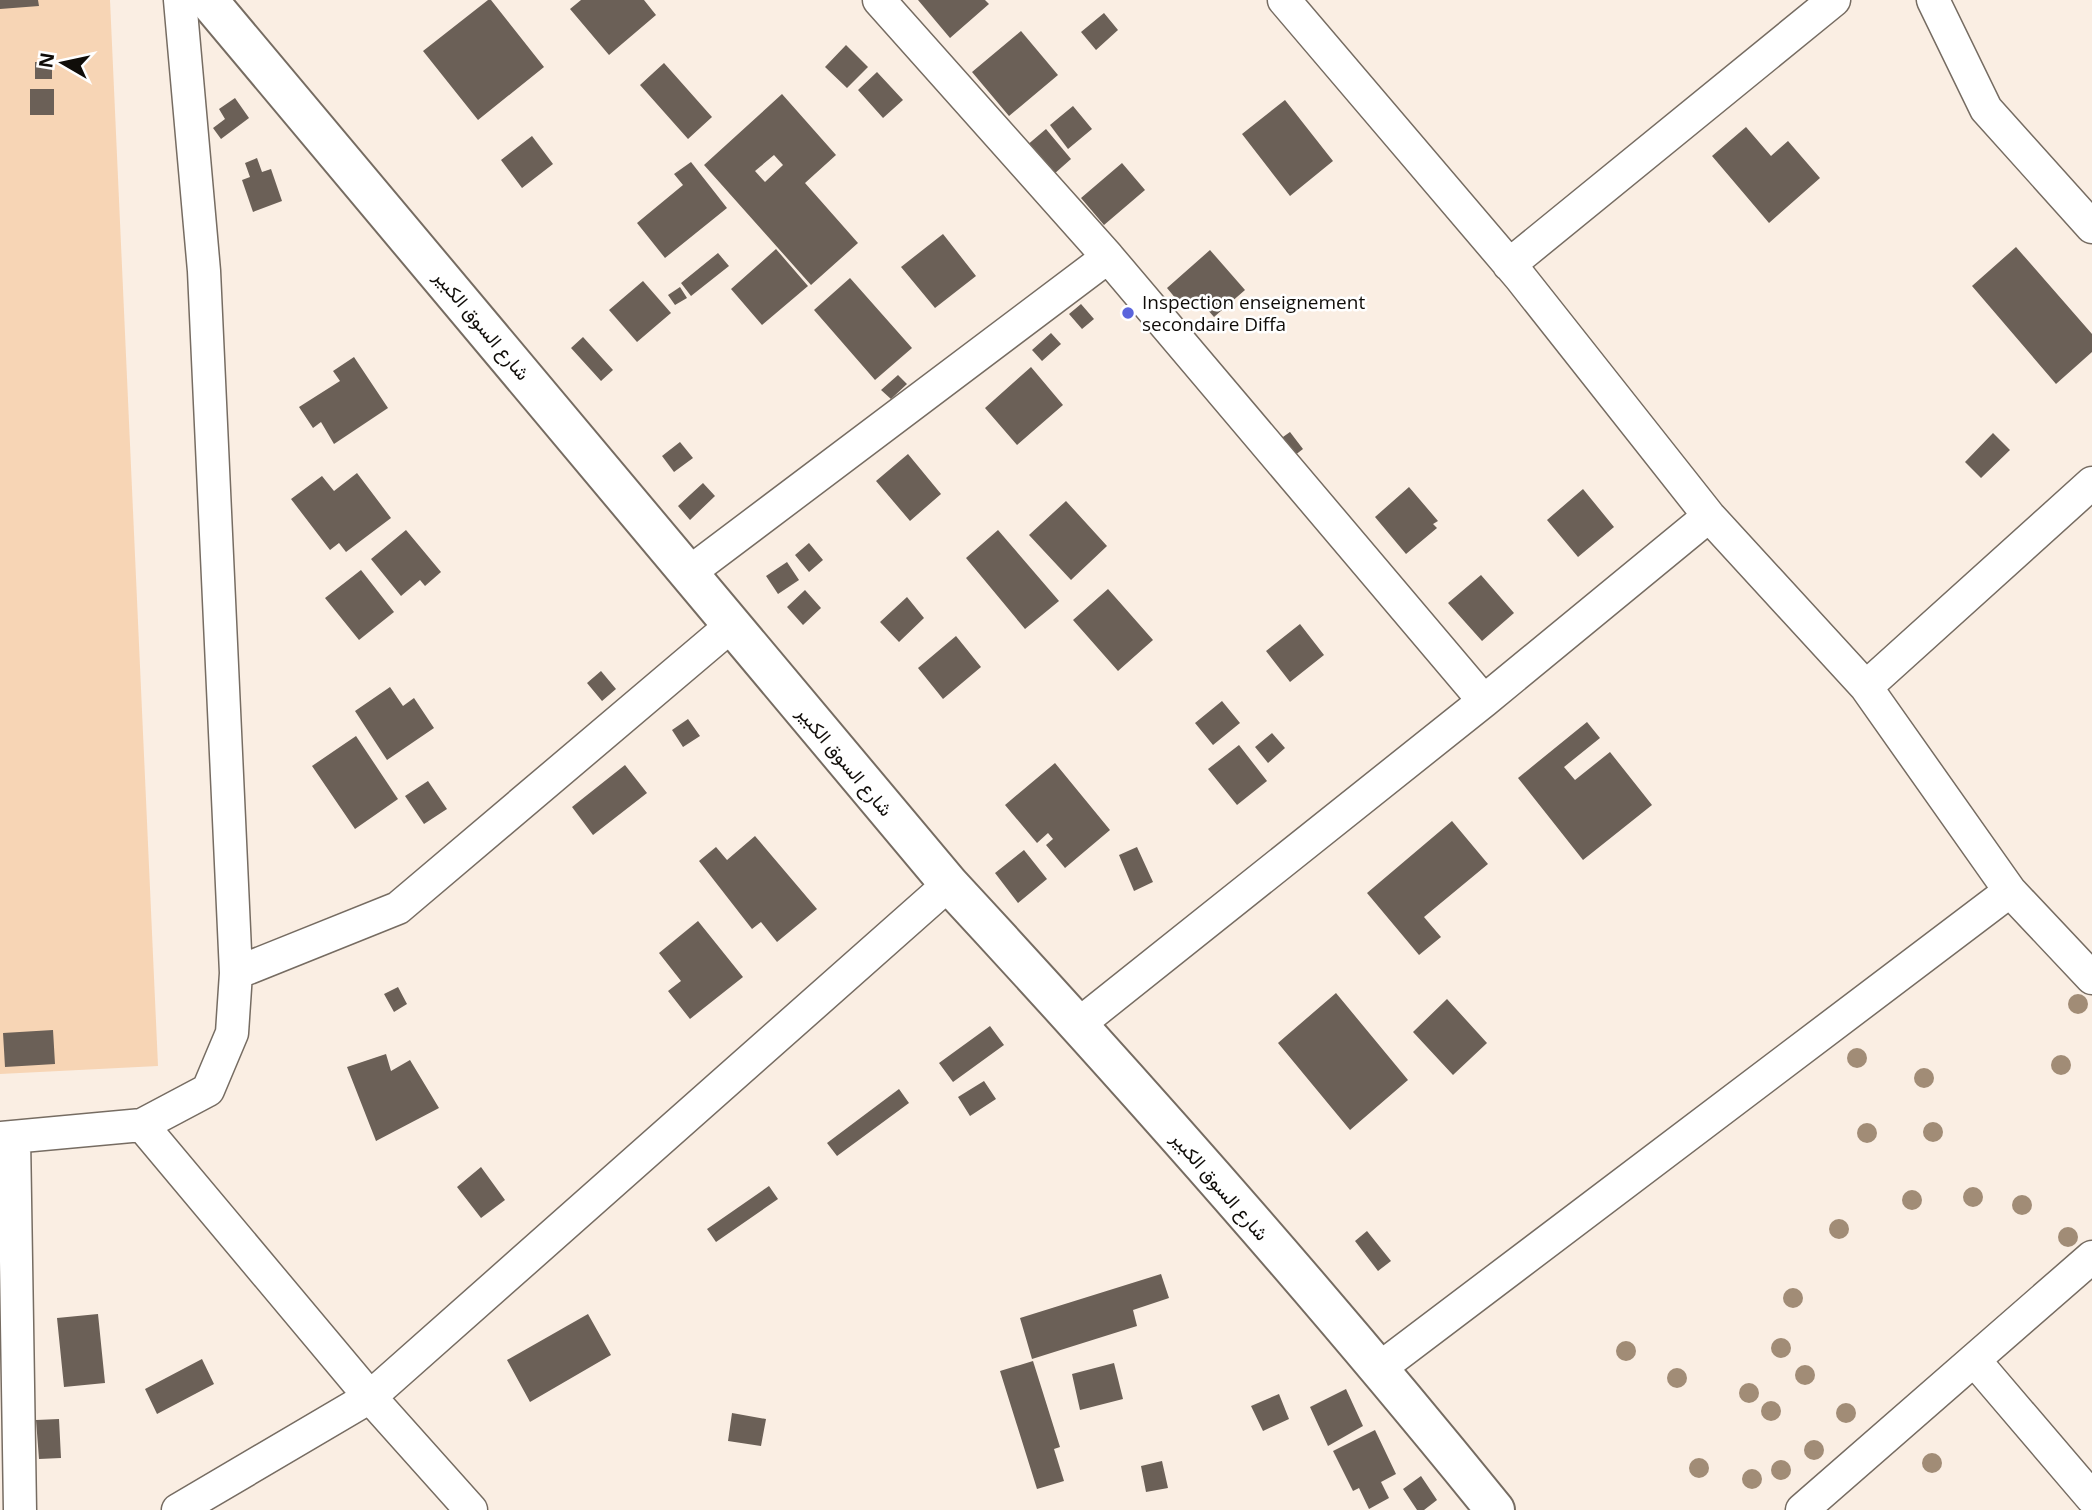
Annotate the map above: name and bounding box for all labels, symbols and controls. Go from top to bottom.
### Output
north arrow [28,28,98,98]
text: N [32,51,60,70]
street label: شارع السوق الكبير [427,264,536,386]
place label: Inspection enseignement secondaire Diffa [1142,289,1365,337]
marker: Inspection enseignement secondaire Diffa [1120,305,1136,321]
street label: شارع السوق الكبير [790,700,899,822]
street label: شارع السوق الكبير [1165,1125,1275,1246]

